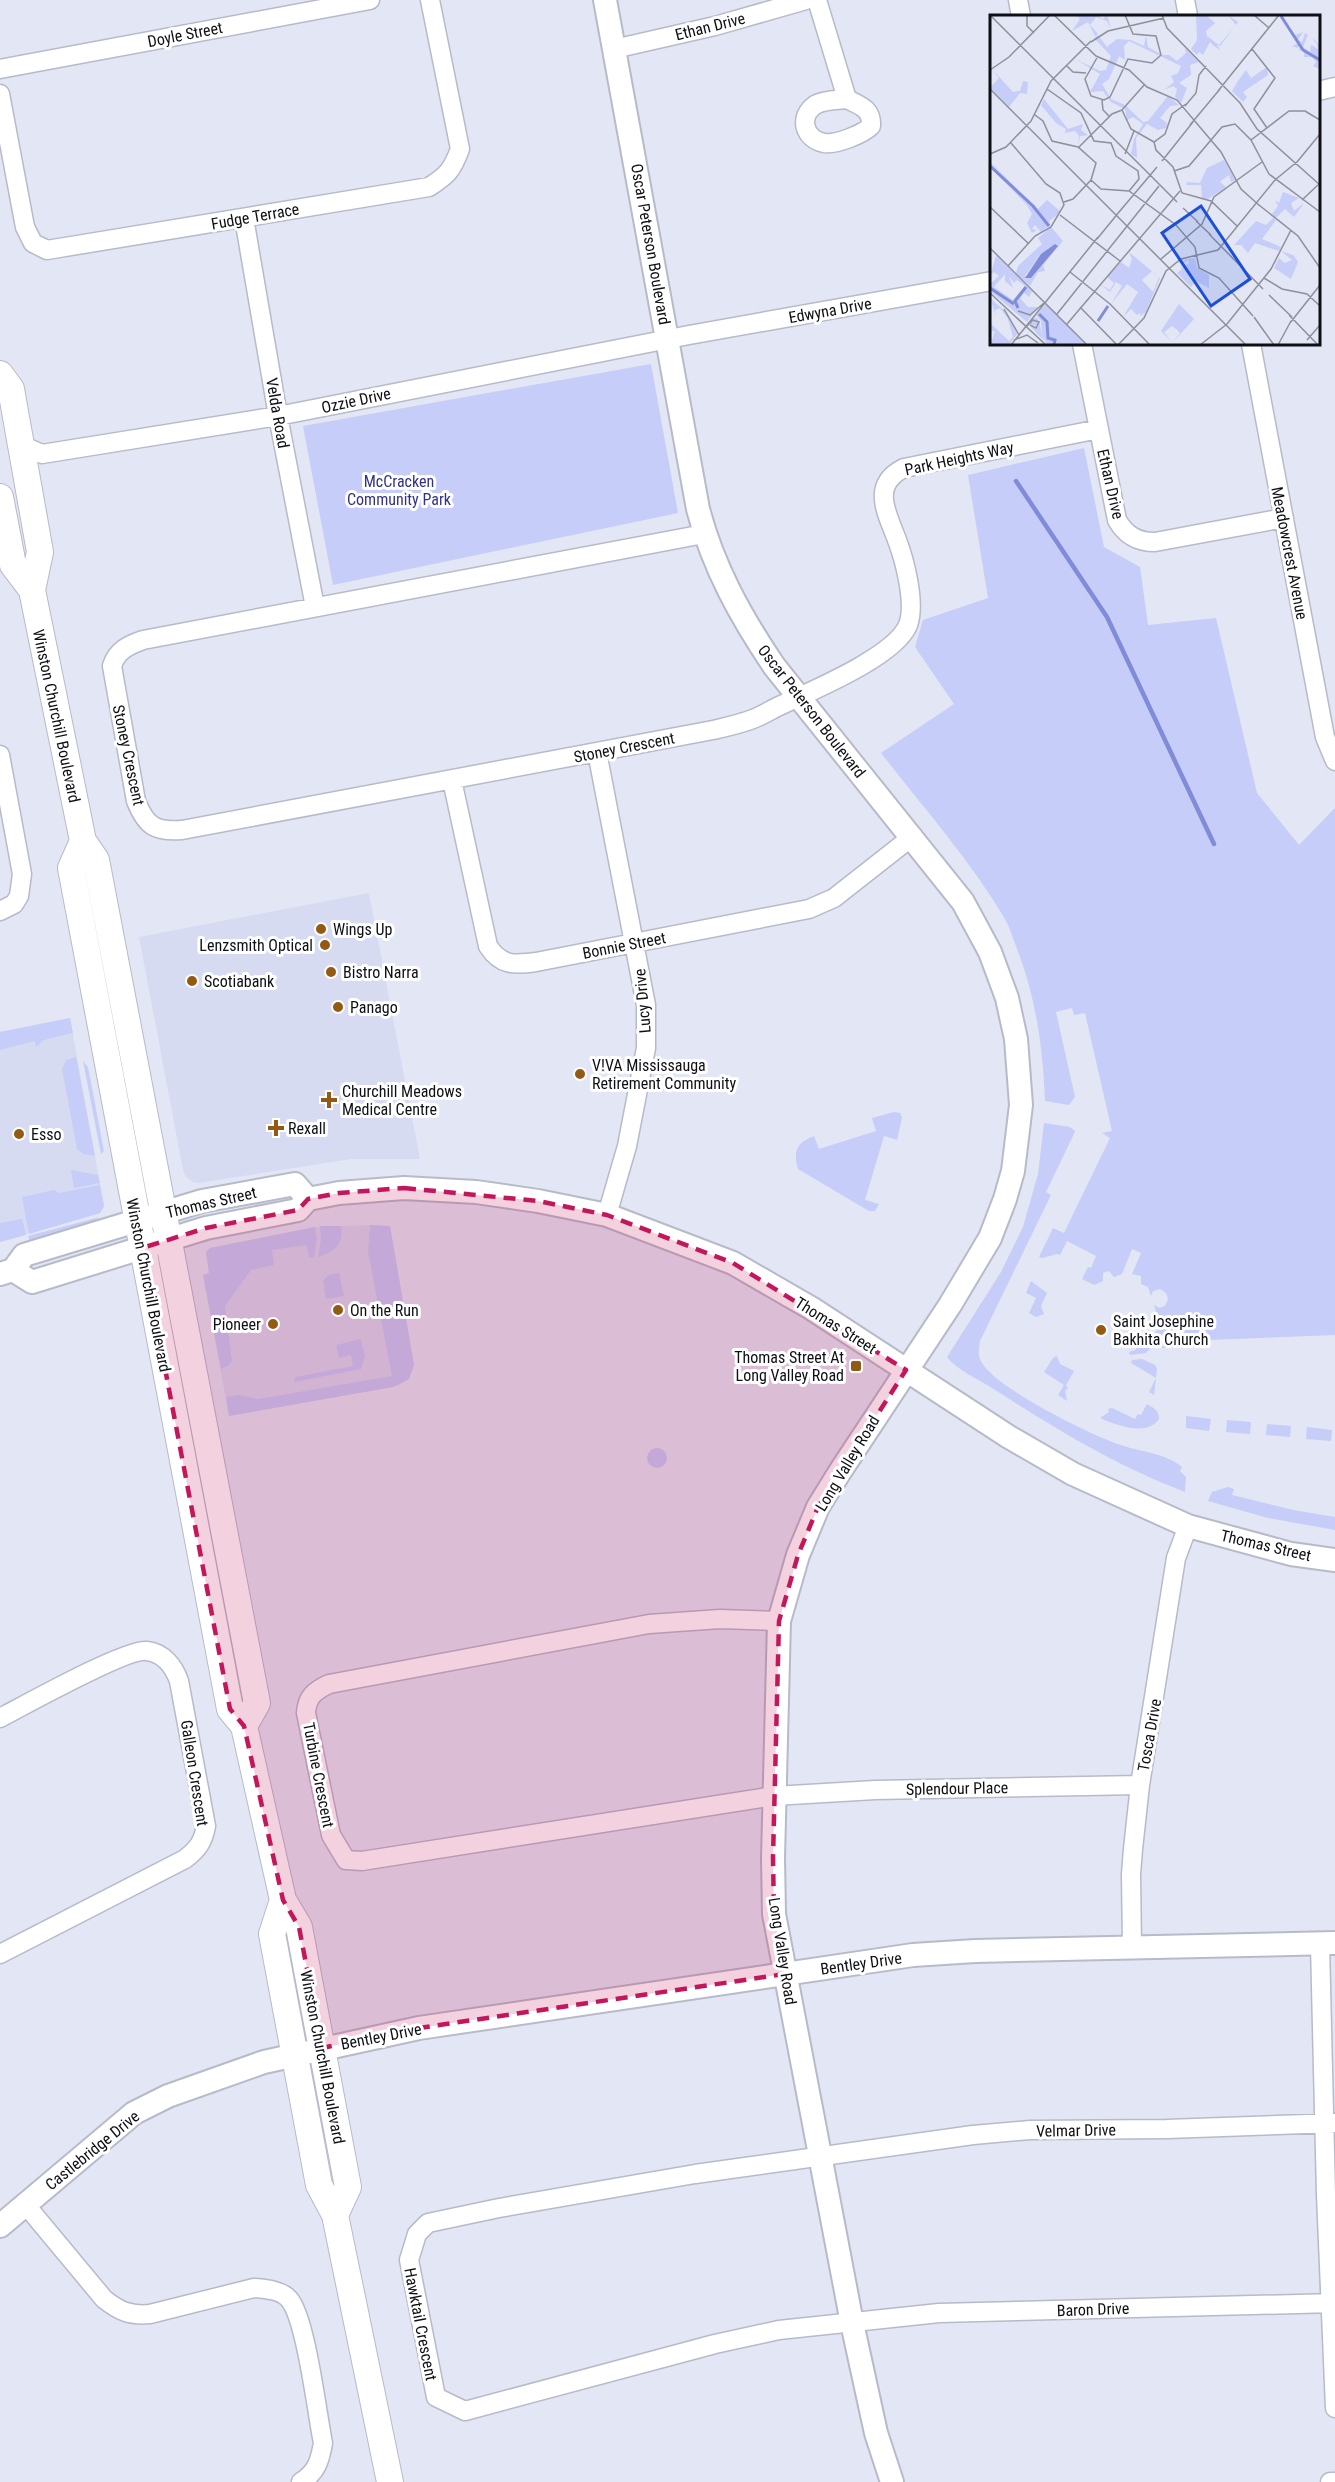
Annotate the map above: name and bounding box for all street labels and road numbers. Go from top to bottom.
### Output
street label: Ethan Drive [673,9,747,44]
street label: Doyle Street [146,18,224,51]
street label: Oscar Peterson Boulevard [627,162,674,326]
street label: Fudge Terrace [210,199,301,234]
street label: Edwyna Drive [787,294,873,327]
street label: Velda Road [262,376,293,450]
street label: Ozzie Drive [320,384,393,417]
street label: Park Heights Way [903,438,1016,479]
street label: Ethan Drive [1093,447,1128,521]
street label: Meadowcrest Avenue [1267,485,1312,621]
street label: Winston Churchill Boulevard [29,628,84,804]
street label: Oscar Peterson Boulevard [754,641,869,781]
street label: Stoney Crescent [109,703,148,807]
street label: Stoney Crescent [572,728,676,767]
street label: Bonnie Street [581,928,668,963]
street label: Lucy Drive [630,968,655,1034]
street label: Thomas Street [164,1183,258,1222]
street label: Winston Churchill Boulevard [122,1197,175,1374]
street label: Thomas Street [792,1293,880,1358]
street label: Long Valley Road [811,1412,883,1515]
street label: Thomas Street [1219,1526,1313,1565]
street label: Tosca Drive [1134,1697,1165,1773]
street label: Galleon Crescent [177,1719,212,1828]
street label: Turbine Crescent [299,1721,338,1830]
street label: Splendour Place [906,1778,1008,1799]
street label: Long Valley Road [765,1896,800,2006]
street label: Bentley Drive [819,1948,903,1979]
street label: Winston Churchill Boulevard [296,1969,349,2146]
street label: Bentley Drive [339,2019,423,2054]
street label: Castlebridge Drive [42,2107,143,2194]
street label: Velmar Drive [1036,2120,1116,2141]
street label: Hawktail Crescent [400,2266,441,2382]
street label: Baron Drive [1056,2299,1130,2320]

